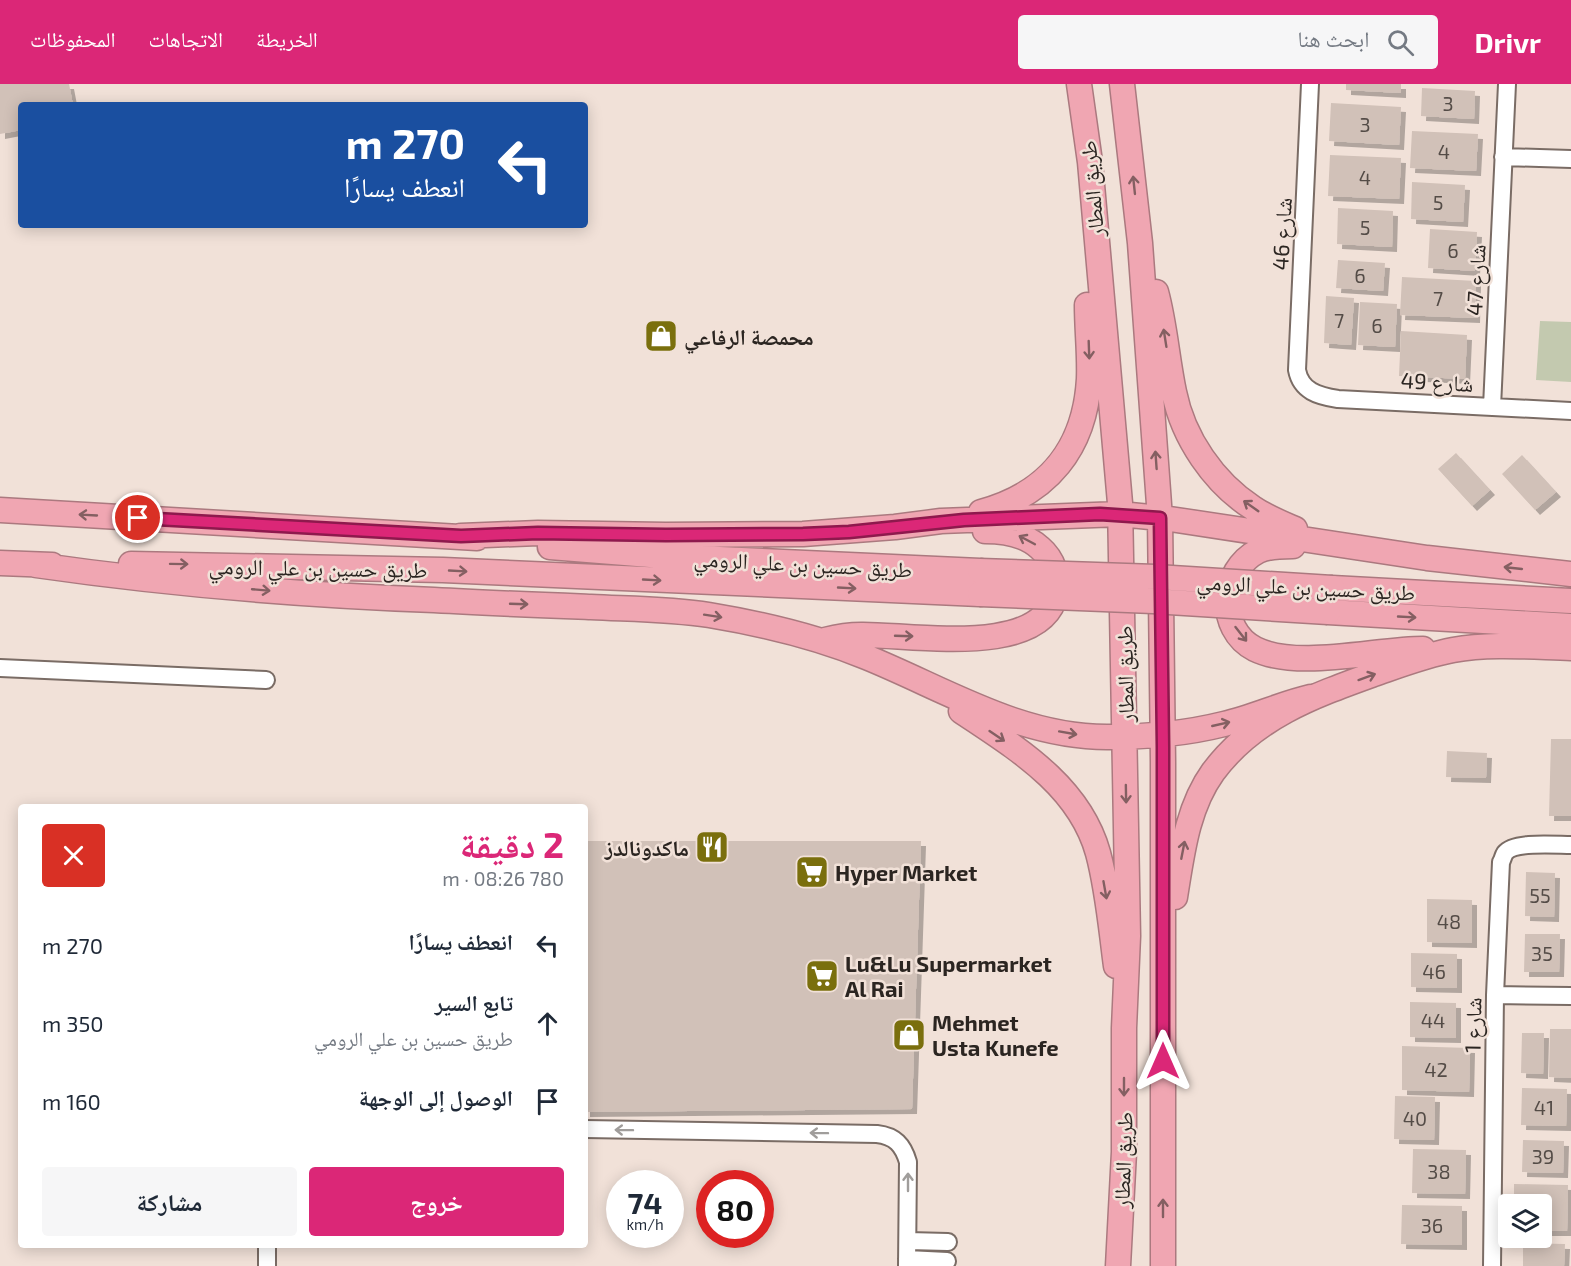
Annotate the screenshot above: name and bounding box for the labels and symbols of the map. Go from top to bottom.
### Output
house number: 3 [1442,91,1454,115]
house number: 3 [1359,112,1371,136]
street label: طريق المطار [1074,139,1110,239]
house number: 4 [1438,139,1450,163]
house number: 4 [1359,165,1371,189]
one-way arrow [1128,175,1139,195]
house number: 5 [1433,190,1443,214]
street label: شارع 46 [1266,197,1298,271]
house number: 5 [1360,215,1370,239]
house number: 6 [1447,238,1459,262]
street label: شارع 47 [1460,244,1492,317]
house number: 6 [1354,263,1366,287]
house number: 7 [1433,286,1443,310]
house number: 7 [1334,308,1344,332]
house number: 6 [1371,313,1383,337]
shop icon: محمصة الرفاعي [643,318,679,354]
place label: محمصة الرفاعي [684,323,814,354]
one-way arrow [1160,329,1171,349]
one-way arrow [1083,339,1094,359]
street label: شارع 49 [1400,366,1474,398]
one-way arrow [1150,450,1161,470]
pin [112,492,163,543]
one-way arrow [1243,500,1259,512]
one-way arrow [79,509,99,520]
one-way arrow [1019,534,1037,546]
street label: طريق حسين بن علي الرومي [693,544,913,587]
street label: طريق حسين بن علي الرومي [208,552,428,587]
one-way arrow [168,558,188,570]
one-way arrow [1503,562,1523,573]
one-way arrow [447,565,467,576]
street label: طريق حسين بن علي الرومي [1196,567,1416,610]
one-way arrow [642,574,662,585]
one-way arrow [837,583,857,594]
one-way arrow [251,584,271,595]
one-way arrow [508,598,528,610]
one-way arrow [703,611,723,622]
one-way arrow [1397,611,1417,622]
street label: طريق المطار [1110,625,1140,724]
one-way arrow [1234,625,1247,641]
one-way arrow [894,630,914,642]
one-way arrow [1357,671,1375,682]
one-way arrow [1211,718,1230,730]
one-way arrow [1058,728,1077,739]
one-way arrow [989,730,1005,742]
one-way arrow [1120,784,1132,804]
restaurant icon: ماكدونالدز [694,829,730,865]
place label: ماكدونالدز [604,834,689,861]
one-way arrow [1178,841,1189,861]
supermarket icon: Hyper Market [794,854,830,890]
place label: Hyper Market [835,859,977,886]
one-way arrow [1100,879,1111,899]
house number: 55 [1529,883,1551,907]
house number: 48 [1437,909,1461,933]
house number: 35 [1531,941,1553,965]
place label: Lu&Lu Supermarket Al Rai [845,950,1052,1001]
supermarket icon: Lu&Lu Supermarket Al Rai [804,958,840,994]
house number: 46 [1422,959,1446,983]
street label: شارع 1 [1459,997,1487,1053]
house number: 44 [1421,1008,1445,1032]
place label: Mehmet Usta Kunefe [932,1009,1059,1060]
shop icon: Mehmet Usta Kunefe [891,1017,927,1053]
position arrow [1131,1029,1195,1093]
house number: 42 [1424,1057,1448,1081]
one-way arrow [1118,1076,1130,1096]
house number: 41 [1534,1095,1554,1119]
house number: 40 [1403,1106,1427,1130]
street label: طريق المطار [1107,1111,1139,1210]
one-way arrow [614,1124,634,1136]
one-way arrow [809,1127,829,1139]
house number: 39 [1532,1144,1554,1168]
house number: 38 [1427,1159,1451,1183]
speed limit sign: 80 [696,1170,774,1248]
one-way arrow [902,1173,914,1193]
one-way arrow [1157,1198,1169,1218]
house number: 36 [1421,1213,1443,1237]

